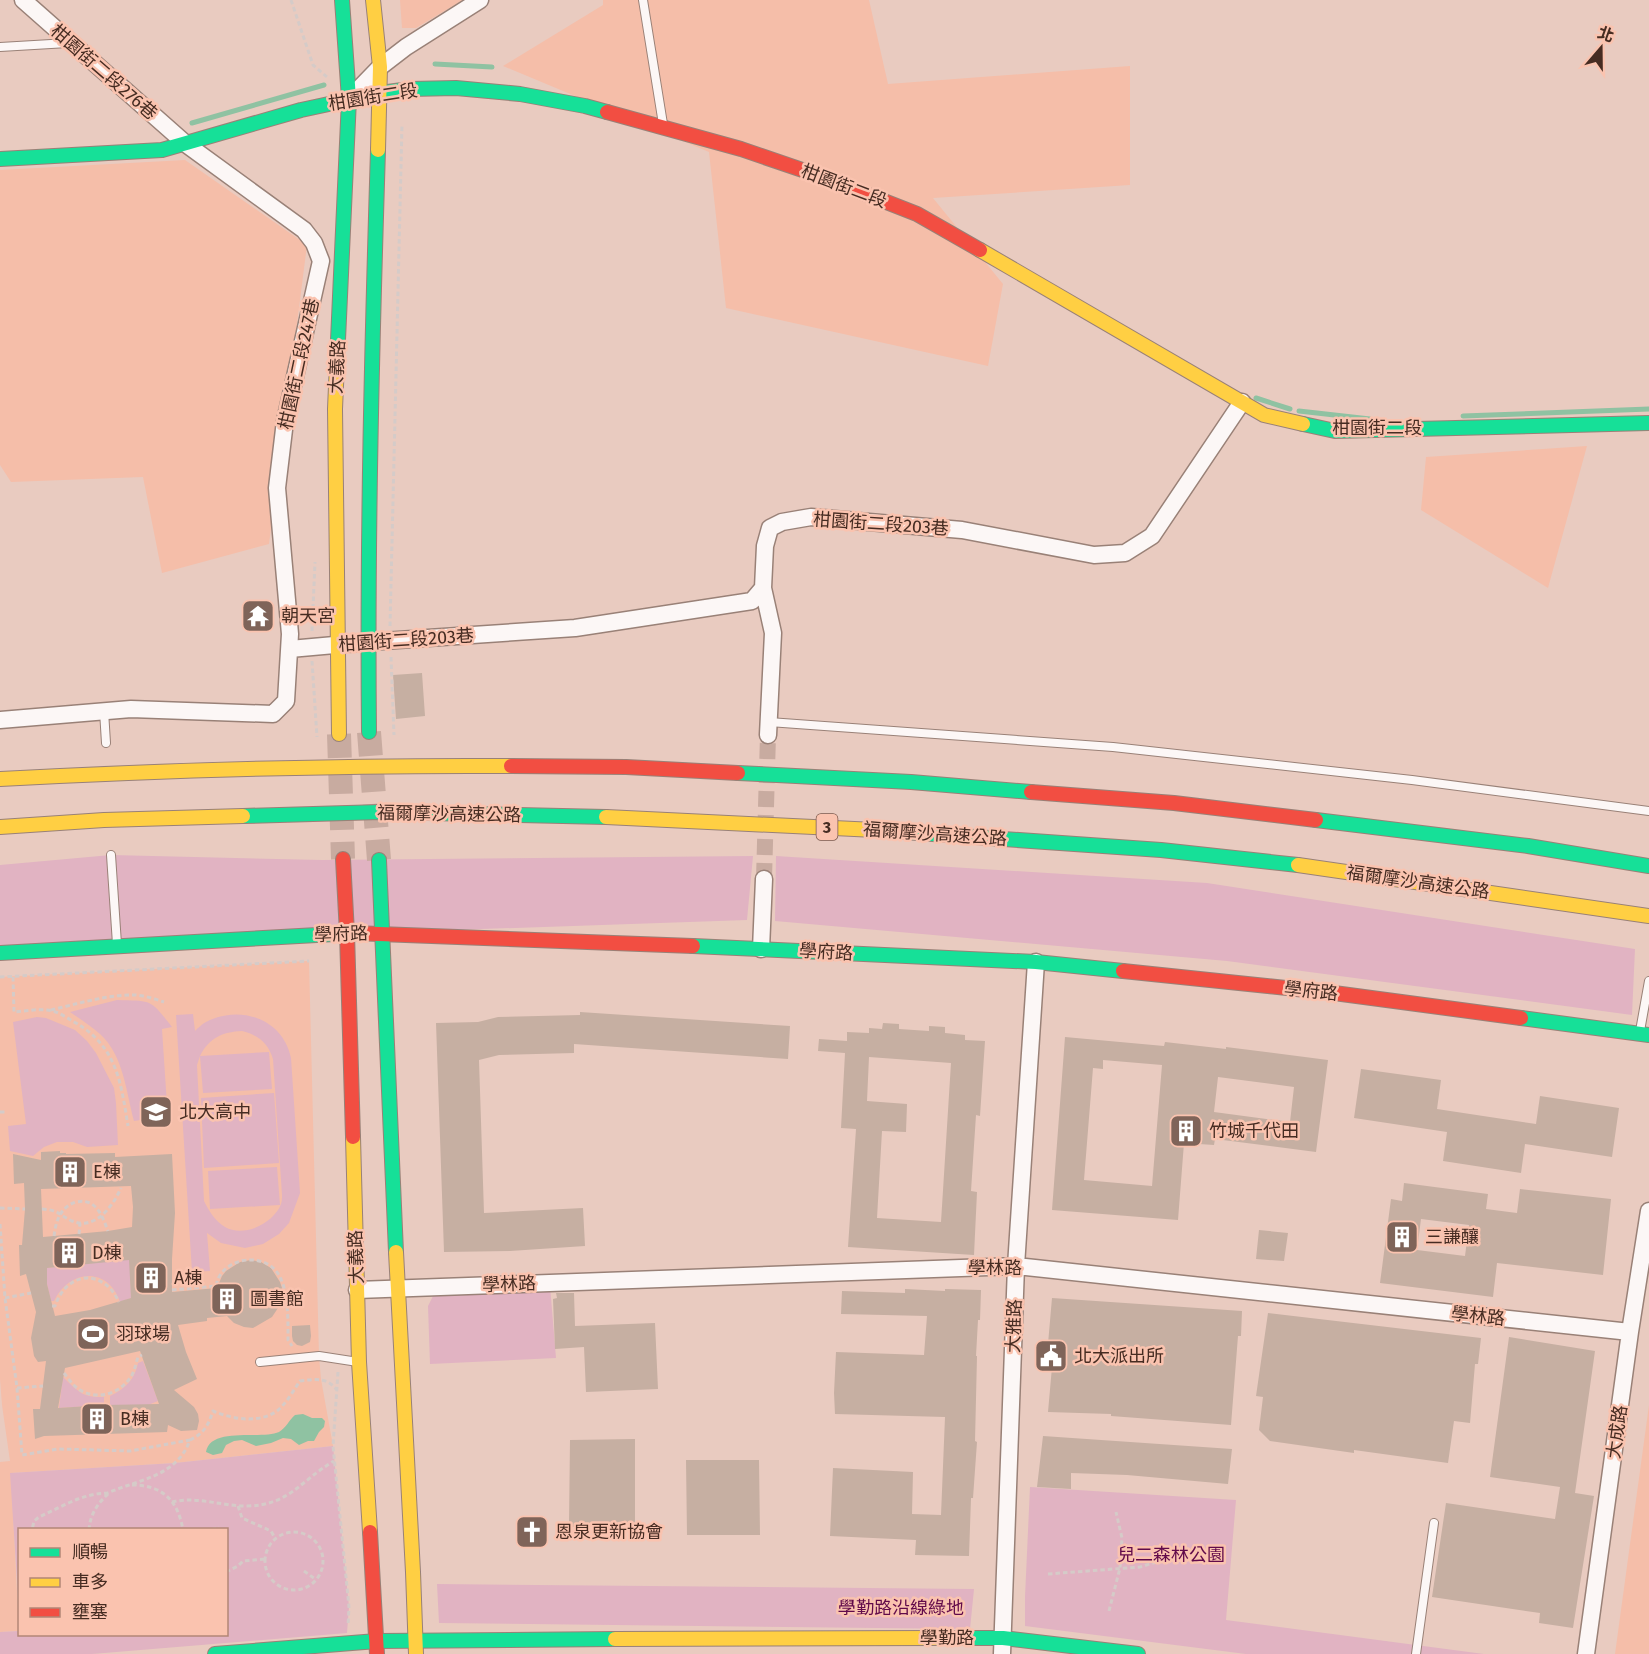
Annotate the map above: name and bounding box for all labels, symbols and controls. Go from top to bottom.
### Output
north arrow [1571,18,1631,78]
street label: 柑園街二段276巷 [46,20,162,124]
text: 北 [1595,23,1617,46]
street label: 柑園街二段 [327,79,419,115]
street label: 柑園街二段 [798,160,890,212]
street label: 柑園街二段247巷 [274,296,324,432]
street label: 大義路 [325,339,349,395]
street label: 柑園街二段 [1332,417,1422,439]
street label: 柑園街二段203巷 [813,508,949,540]
temple icon: 朝天宮 [240,598,276,634]
place label: 朝天宮 [281,605,335,627]
street label: 柑園街二段203巷 [338,624,474,656]
street label: 福爾摩沙高速公路 [377,802,521,826]
road number: 3 [816,814,838,840]
street label: 福爾摩沙高速公路 [862,818,1008,850]
street label: 福爾摩沙高速公路 [1345,861,1491,903]
street label: 學府路 [314,922,368,946]
street label: 學府路 [798,940,854,964]
street label: 學府路 [1283,977,1339,1005]
school or university icon: 北大高中 [138,1094,174,1130]
place label: 北大高中 [179,1101,251,1123]
building icon: 竹城千代田 [1168,1113,1204,1149]
place label: 竹城千代田 [1209,1120,1299,1142]
building icon: E棟 [52,1154,88,1190]
place label: E棟 [93,1161,121,1183]
building icon: 三謙釀 [1384,1219,1420,1255]
place label: 三謙釀 [1425,1226,1479,1248]
street label: 大義路 [344,1230,368,1284]
building icon: D棟 [51,1235,87,1271]
place label: D棟 [92,1242,122,1264]
street label: 學林路 [968,1257,1022,1279]
building icon: A棟 [133,1260,169,1296]
place label: A棟 [174,1267,202,1289]
street label: 學林路 [482,1272,536,1296]
building icon: 圖書館 [209,1281,245,1317]
place label: 圖書館 [250,1288,304,1310]
street label: 大雅路 [1002,1299,1026,1353]
street label: 學林路 [1450,1302,1506,1330]
sports icon: 羽球場 [75,1316,111,1352]
place label: 羽球場 [116,1323,170,1345]
public building icon: 北大派出所 [1033,1338,1069,1374]
place label: 北大派出所 [1074,1345,1164,1367]
building icon: B棟 [79,1401,115,1437]
street label: 大成路 [1602,1404,1632,1460]
place label: B棟 [120,1408,149,1430]
church icon: 恩泉更新協會 [514,1514,550,1550]
place label: 恩泉更新協會 [555,1521,663,1543]
legend [18,1528,228,1636]
text: 順暢 [72,1541,108,1563]
park label: 兒二森林公園 [1117,1544,1225,1566]
text: 車多 [72,1571,108,1593]
park label: 學勤路沿線綠地 [838,1597,964,1619]
text: 壅塞 [72,1601,108,1623]
street label: 學勤路 [920,1627,974,1649]

